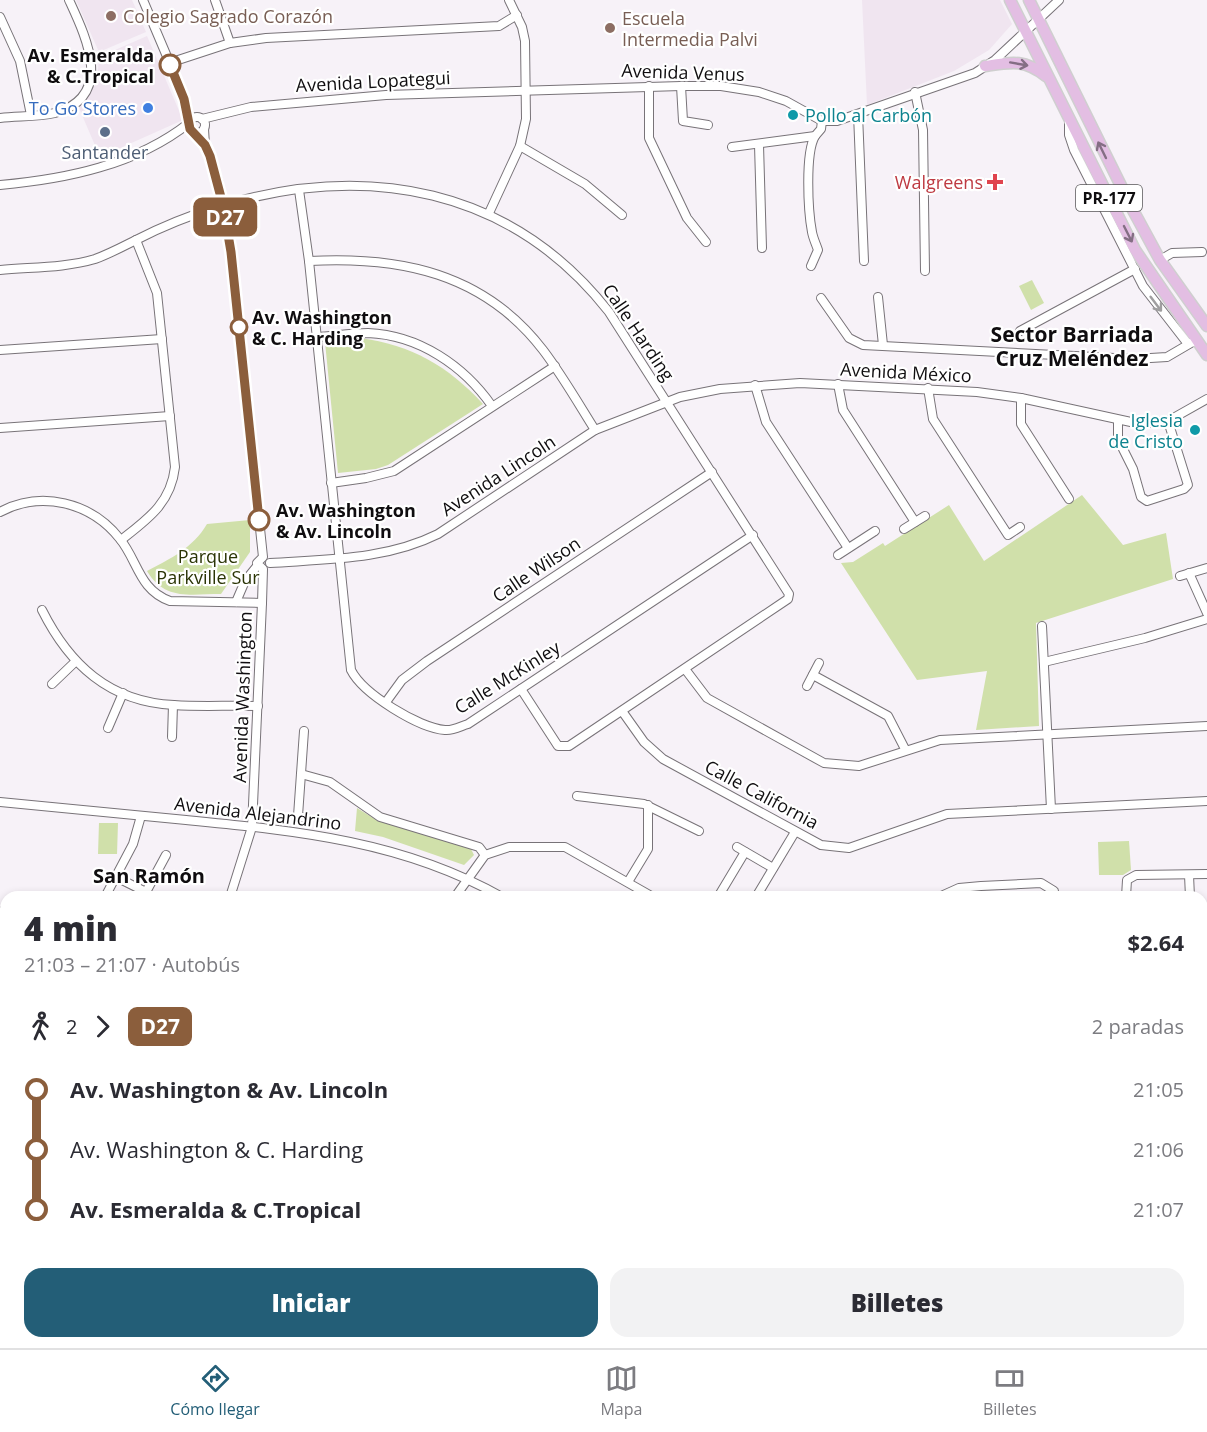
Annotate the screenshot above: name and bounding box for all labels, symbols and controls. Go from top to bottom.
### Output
place label: Colegio Sagrado Corazón [123,4,333,28]
place label: Escuela Intermedia Palvi [622,6,758,51]
marker: Colegio Sagrado Corazón [104,9,118,23]
marker: Escuela Intermedia Palvi [603,21,617,35]
place label: Av. Esmeralda & C.Tropical [27,43,154,88]
marker: Av. Esmeralda & C.Tropical [159,54,181,76]
street label: Avenida Venus [621,58,745,86]
one-way arrow [1009,59,1028,70]
street label: Avenida Lopategui [295,65,451,97]
place label: To Go Stores [29,96,136,120]
marker: To Go Stores [141,101,155,115]
place label: Pollo al Carbón [805,103,932,127]
marker: Pollo al Carbón [786,108,800,122]
marker: Santander [98,125,112,139]
place label: Santander [62,140,149,164]
one-way arrow [1096,142,1108,160]
place label: Walgreens [895,170,983,194]
marker: Walgreens [988,175,1002,189]
road number: PR-177 [1076,185,1142,211]
line badge: D27 [190,198,260,236]
text: D27 [205,203,245,231]
one-way arrow [1122,225,1134,243]
street label: Calle Harding [598,279,680,385]
one-way arrow [1150,296,1162,312]
place label: Av. Washington & C. Harding [252,305,392,350]
marker: Av. Washington & C. Harding [230,318,248,336]
district label: Sector Barriada Cruz Meléndez [991,320,1153,372]
street label: Avenida México [840,357,972,387]
place label: Iglesia de Cristo [1108,408,1183,453]
marker: Iglesia de Cristo [1188,423,1202,437]
street label: Avenida Lincoln [436,429,560,521]
place label: Av. Washington & Av. Lincoln [276,498,416,543]
marker: Av. Washington & Av. Lincoln [248,509,270,531]
street label: Calle Wilson [487,531,585,607]
park label: Parque Parkville Sur [156,544,260,589]
street label: Avenida Washington [227,611,257,783]
street label: Calle McKinley [450,634,565,719]
street label: Calle California [701,754,823,834]
street label: Avenida Alejandrino [173,791,343,835]
district label: San Ramón [93,862,205,889]
text: 4 min [24,906,118,951]
text: $2.64 [1127,927,1184,957]
text: 21:03 – 21:07 · Autobús [24,951,240,978]
icon: walk [24,1010,57,1043]
icon: forward [86,1010,119,1043]
text: D27 [140,1012,180,1040]
text: 2 [66,1013,77,1040]
text: 2 paradas [1092,1013,1184,1040]
text: Av. Washington & Av. Lincoln [70,1074,388,1104]
text: 21:05 [1133,1076,1184,1103]
text: Av. Washington & C. Harding [70,1134,363,1164]
text: 21:06 [1133,1136,1184,1163]
text: Av. Esmeralda & C.Tropical [70,1194,361,1224]
text: 21:07 [1133,1196,1184,1223]
button: Iniciar [24,1268,598,1337]
button: Billetes [610,1268,1184,1337]
tab: Cómo llegar [170,1362,260,1420]
tab: Mapa [600,1362,642,1420]
tab: Billetes [983,1362,1037,1420]

